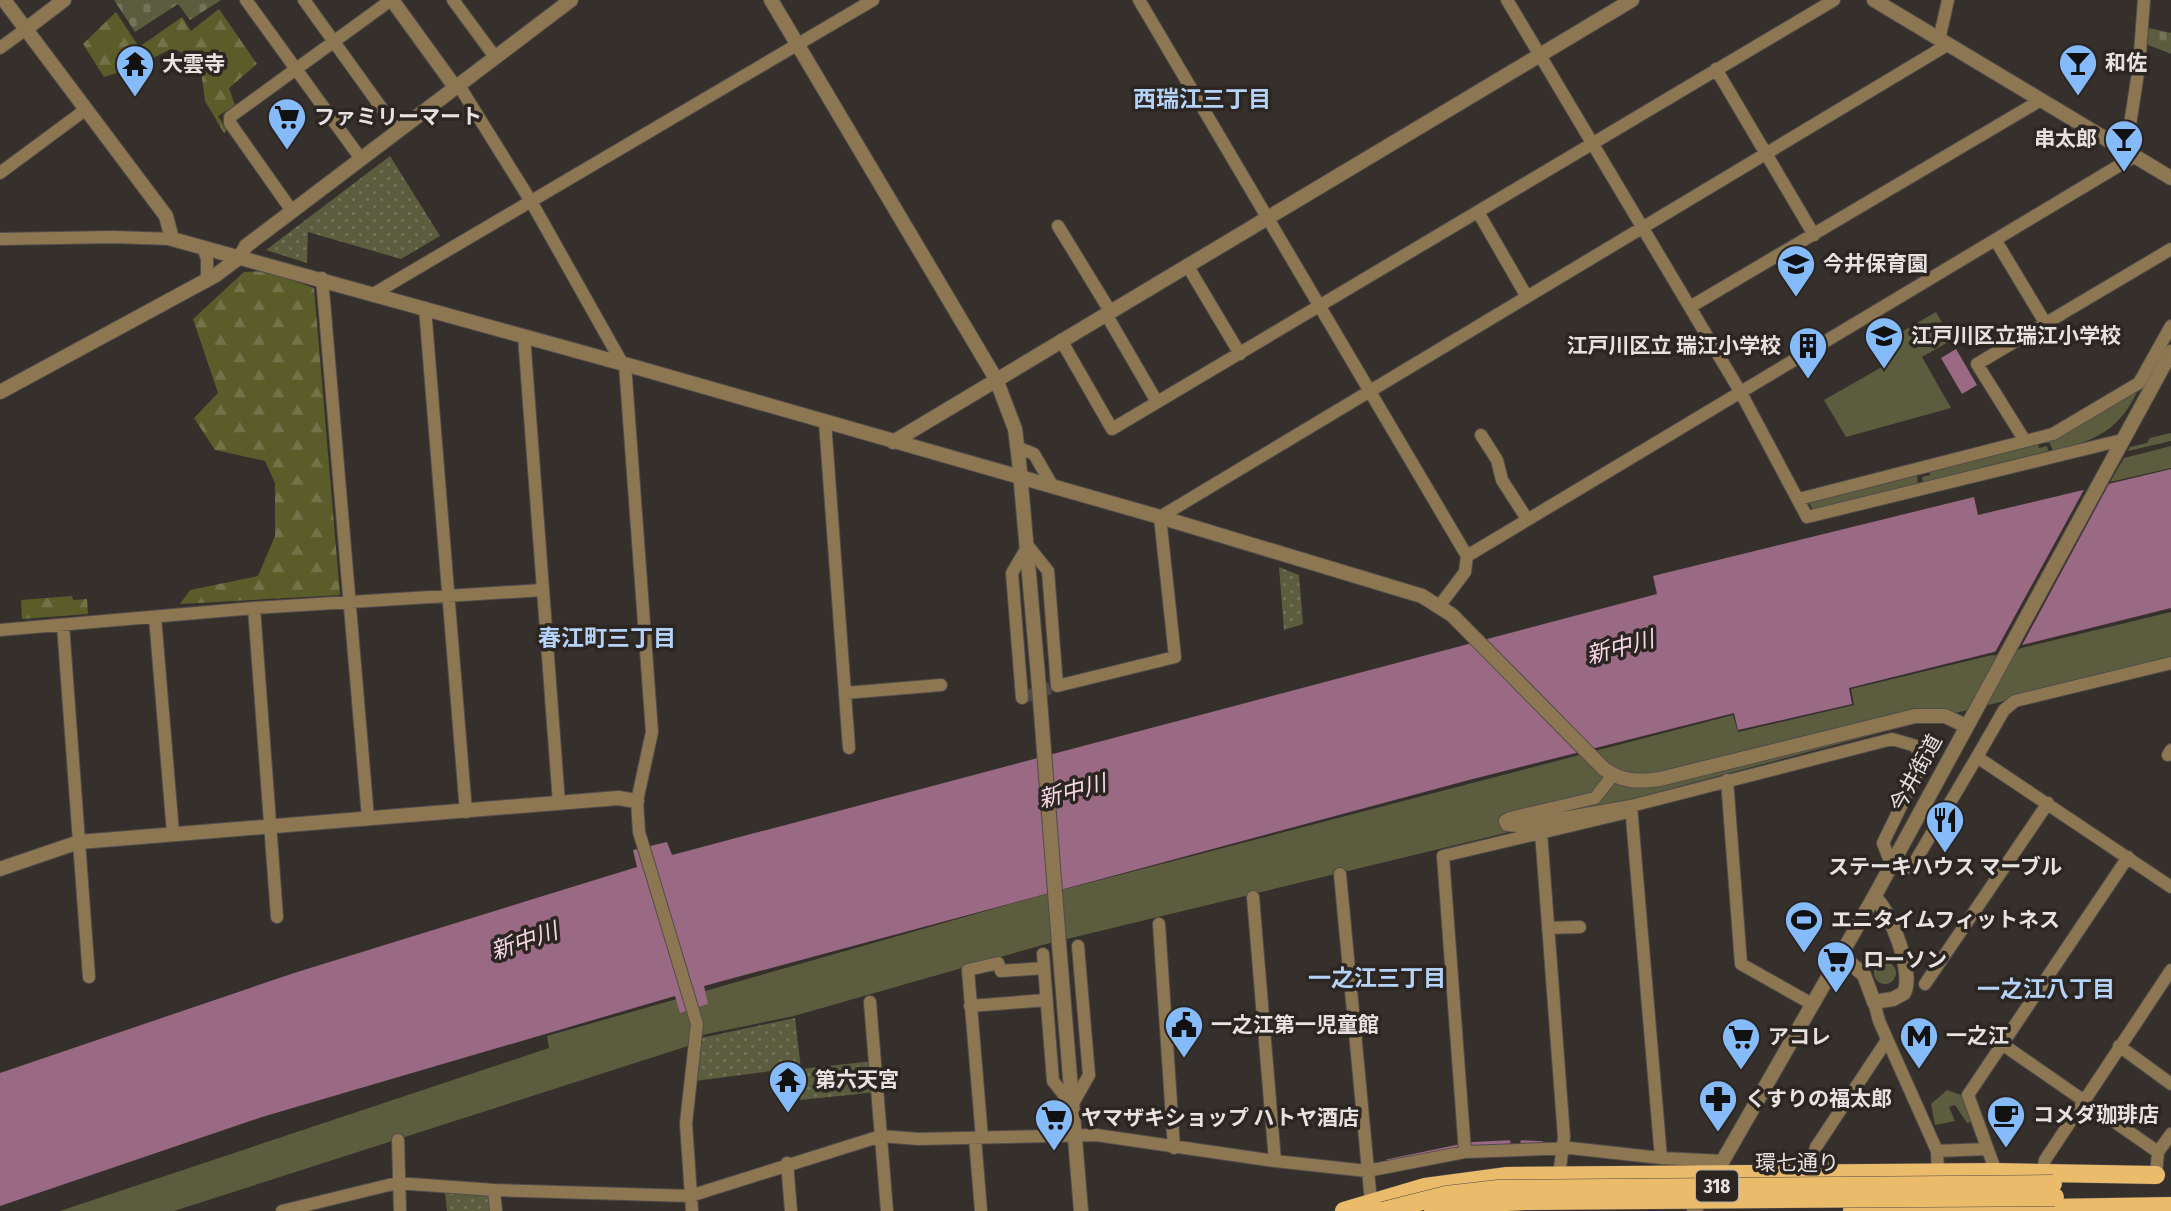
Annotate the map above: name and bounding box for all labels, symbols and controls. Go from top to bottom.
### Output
bar icon: 和佐 [2057,42,2099,97]
temple icon: 大雲寺 [114,43,156,98]
place label: 和佐 [2105,50,2147,76]
place label: 大雲寺 [162,51,225,77]
district label: 西瑞江三丁目 [1133,85,1271,113]
supermarket icon: ファミリーマート [266,96,308,151]
place label: ファミリーマート [314,104,482,130]
bar icon: 串太郎 [2103,118,2145,173]
place label: 串太郎 [2034,126,2097,152]
school or university icon: 今井保育園 [1775,243,1817,298]
place label: 今井保育園 [1823,251,1928,277]
school or university icon: 江戸川区立瑞江小学校 [1863,315,1905,370]
place label: 江戸川区立瑞江小学校 [1911,323,2121,349]
building icon: 江戸川区立 瑞江小学校 [1787,325,1829,380]
place label: 江戸川区立 瑞江小学校 [1567,333,1781,359]
district label: 春江町三丁目 [538,624,676,652]
water label: 新中川 [1583,624,1660,669]
street label: 今井街道 [1884,730,1948,816]
water label: 新中川 [1035,768,1112,813]
restaurant icon: ステーキハウス マーブル [1924,799,1966,854]
place label: ステーキハウス マーブル [1828,854,2062,880]
sports icon: エニタイムフィットネス [1783,899,1825,954]
place label: エニタイムフィットネス [1831,907,2060,933]
water label: 新中川 [487,916,564,965]
supermarket icon: ローソン [1815,939,1857,994]
place label: ローソン [1863,947,1947,973]
district label: 一之江三丁目 [1308,964,1446,992]
district label: 一之江八丁目 [1977,975,2115,1003]
public building icon: 一之江第一児童館 [1163,1004,1205,1059]
place label: 一之江第一児童館 [1211,1012,1379,1038]
metro station icon: 一之江 [1898,1015,1940,1070]
supermarket icon: アコレ [1720,1016,1762,1071]
place label: 一之江 [1946,1023,2009,1049]
place label: アコレ [1768,1024,1831,1050]
temple icon: 第六天宮 [767,1059,809,1114]
place label: 第六天宮 [815,1067,899,1093]
pharmacy icon: くすりの福太郎 [1697,1078,1739,1133]
place label: くすりの福太郎 [1745,1086,1892,1112]
cafe icon: コメダ珈琲店 [1985,1094,2027,1149]
supermarket icon: ヤマザキショップ ハトヤ酒店 [1033,1097,1075,1152]
place label: コメダ珈琲店 [2033,1102,2159,1128]
place label: ヤマザキショップ ハトヤ酒店 [1081,1105,1359,1131]
street label: 環七通り [1755,1150,1839,1176]
road number: 318 [1696,1170,1738,1202]

